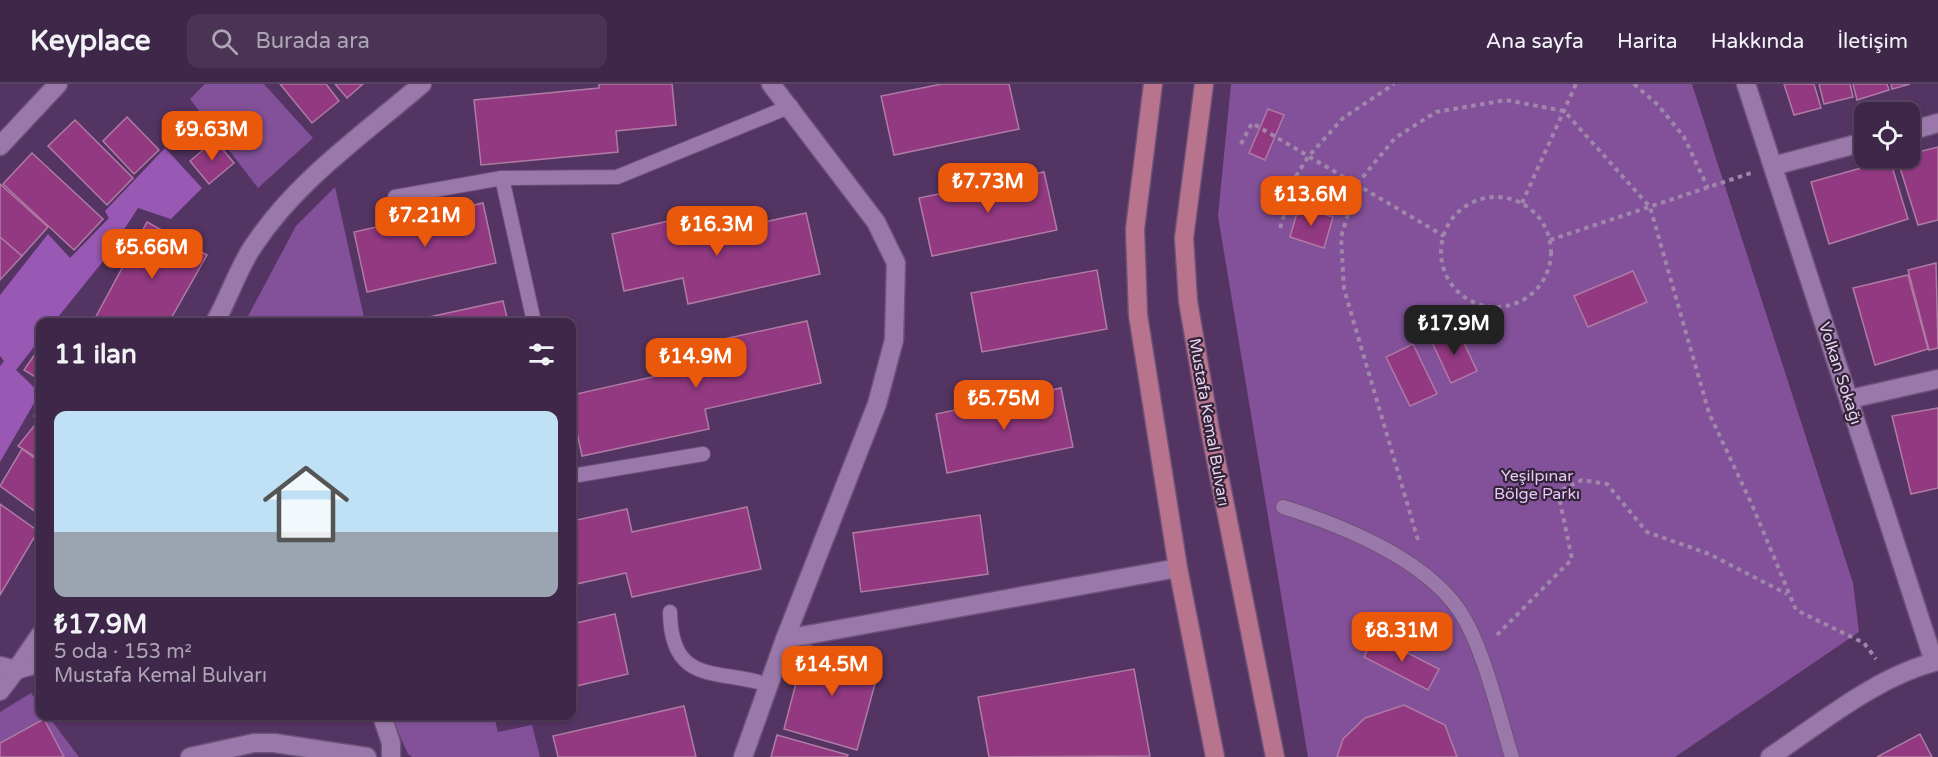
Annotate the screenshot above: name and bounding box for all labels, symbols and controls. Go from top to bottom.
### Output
search box [187,14,607,68]
text: Keyplace [30,24,151,58]
icon: search [208,25,241,58]
text: Burada ara [256,28,370,54]
text: Ana sayfa [1486,29,1584,54]
text: Harita [1617,29,1678,54]
text: Hakkında [1711,29,1804,54]
text: İletişim [1837,29,1908,54]
map controls [1854,102,1920,168]
button: locate [1854,102,1920,168]
pin: ₺9.63M [163,111,261,162]
text: ₺9.63M [176,118,248,142]
pin: ₺7.73M [939,163,1037,214]
text: ₺7.73M [952,170,1024,194]
pin: ₺13.6M [1262,176,1360,227]
text: ₺13.6M [1275,183,1347,207]
pin: ₺7.21M [376,197,474,248]
text: ₺7.21M [389,204,461,228]
pin: ₺16.3M [668,206,766,257]
text: ₺16.3M [681,213,753,237]
pin: ₺5.66M [103,229,201,280]
text: ₺5.66M [116,236,188,260]
pin: ₺17.9M [1405,305,1503,356]
text: ₺17.9M [1418,312,1490,336]
street label: Volkan Sokağı [1814,320,1866,427]
street label: Mustafa Kemal Bulvarı [1184,337,1234,508]
icon: filters [525,338,558,371]
pin: ₺14.9M [647,338,745,389]
text: 11 ilan [54,339,137,370]
text: ₺14.9M [660,345,732,369]
pin: ₺5.75M [955,380,1053,431]
text: ₺5.75M [968,387,1040,411]
icon: home [252,450,360,558]
park label: Yeşilpınar Bölge Parkı [1494,466,1580,504]
text: ₺17.9M [54,609,147,640]
pin: ₺8.31M [1353,612,1451,663]
text: ₺8.31M [1366,619,1438,643]
text: 5 oda · 153 m² [54,640,192,664]
pin: ₺14.5M [783,646,881,697]
text: ₺14.5M [796,653,868,677]
text: Mustafa Kemal Bulvarı [54,664,267,688]

